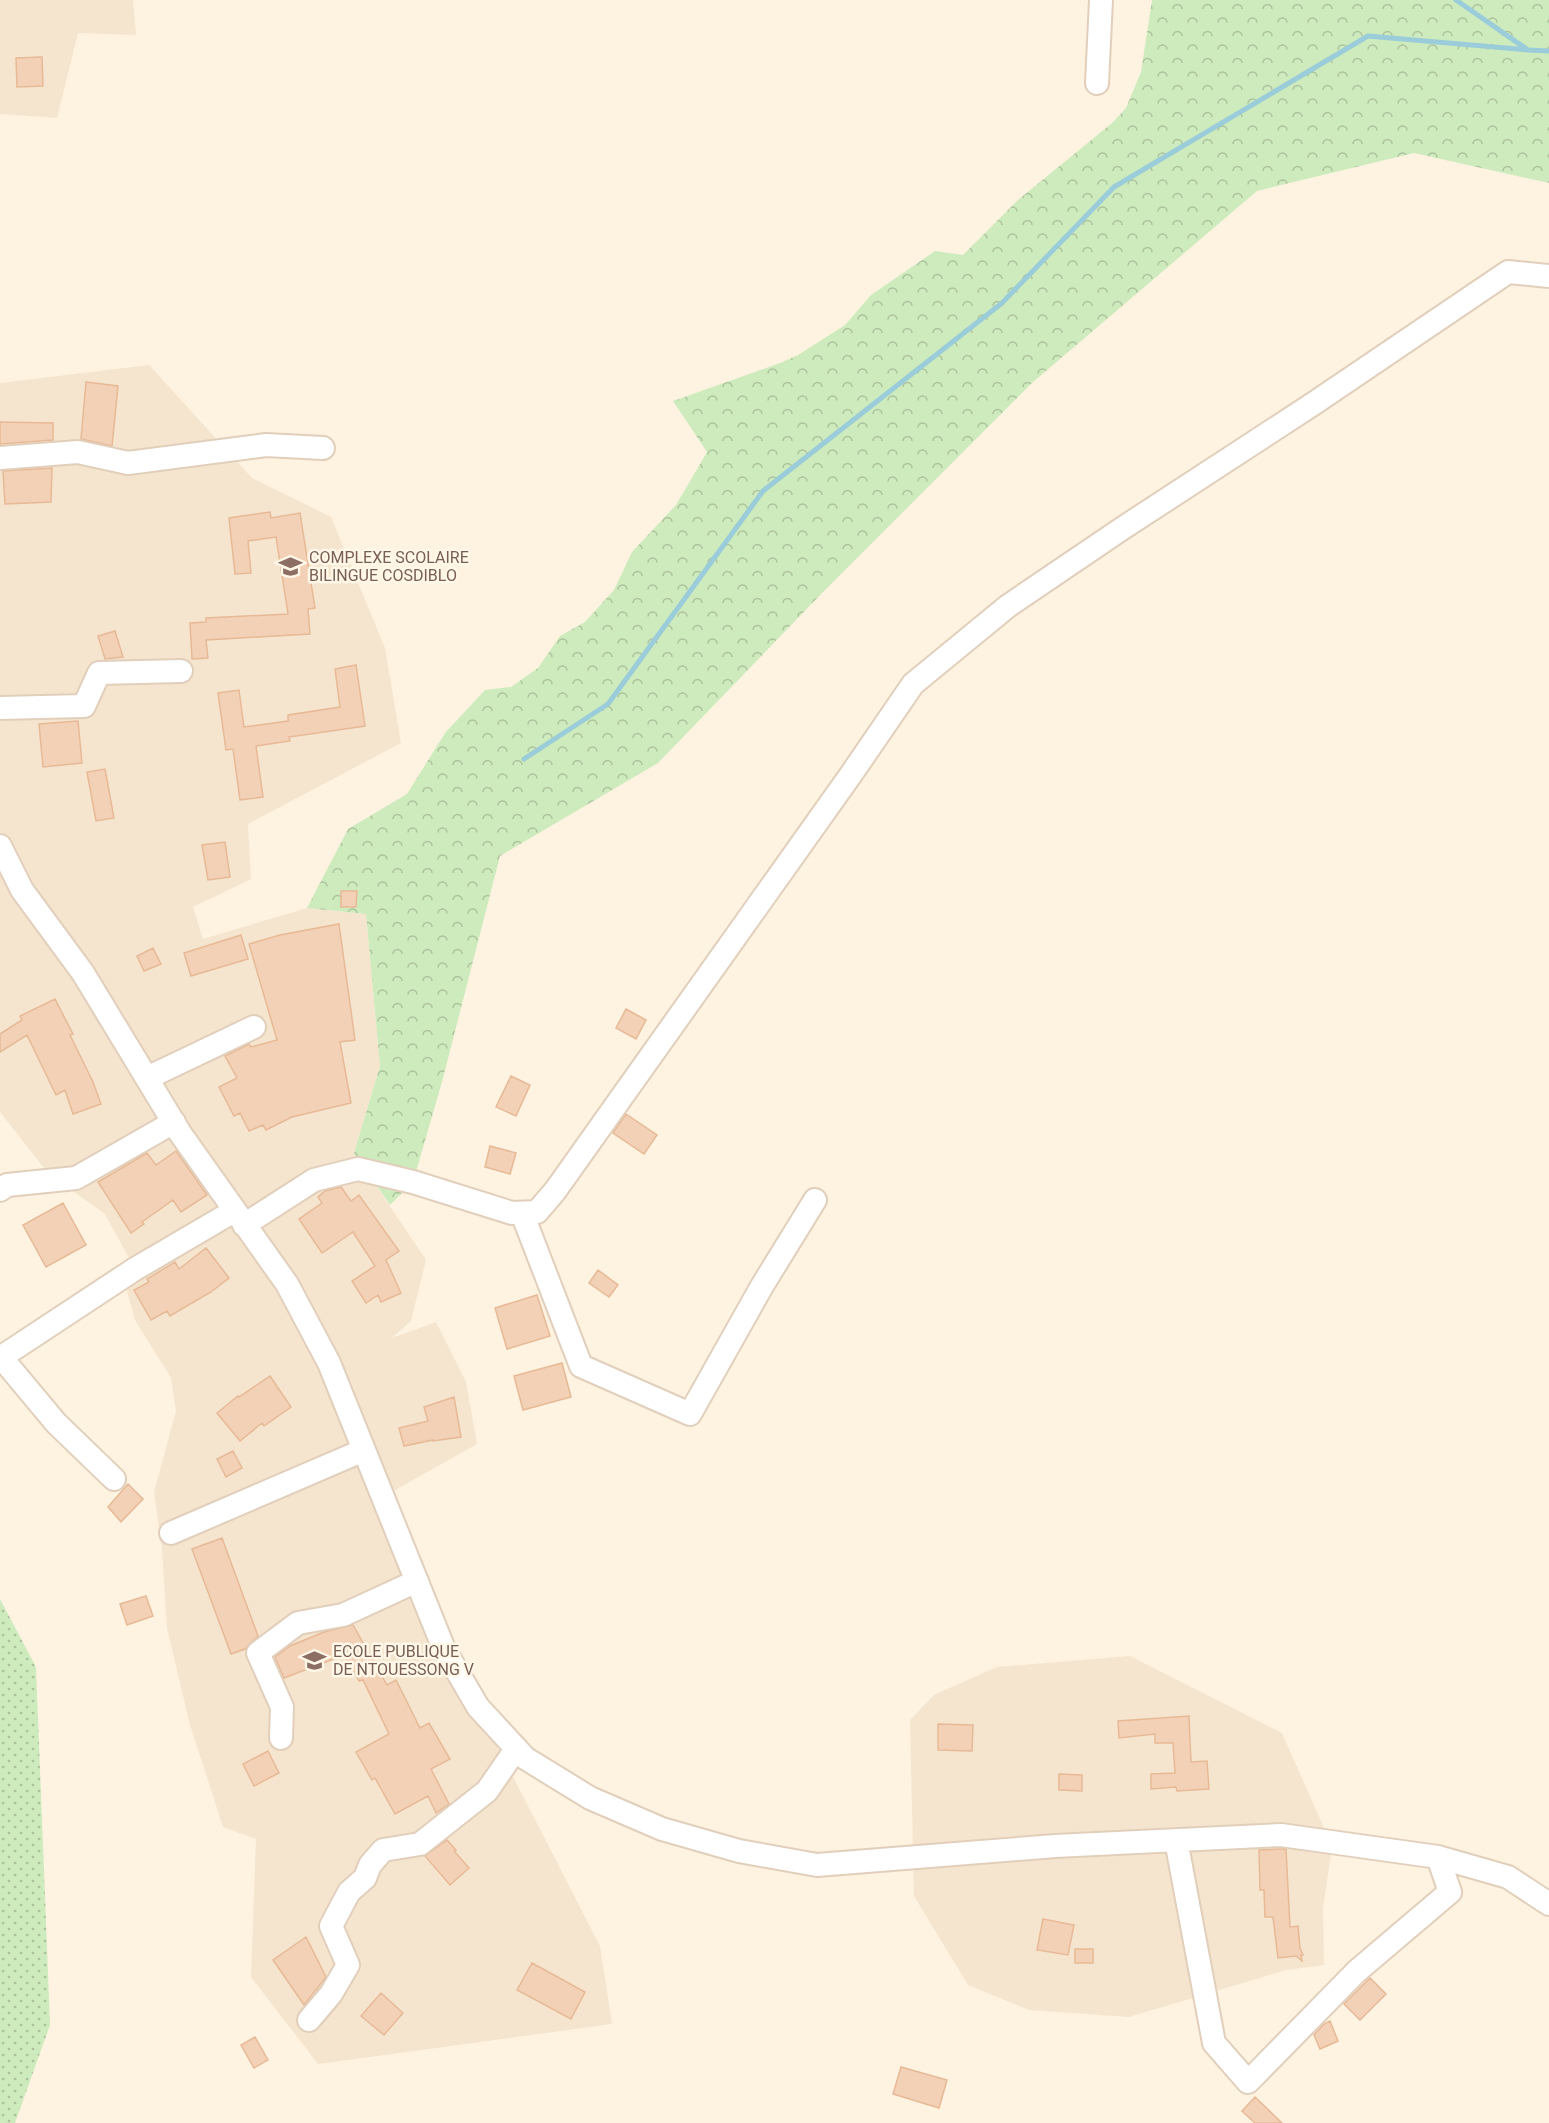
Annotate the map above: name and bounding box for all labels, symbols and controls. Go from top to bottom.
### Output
place label: COMPLEXE SCOLAIRE BILINGUE COSDIBLO [309,548,469,585]
school or university icon: COMPLEXE SCOLAIRE BILINGUE COSDIBLO [278,553,304,579]
place label: ECOLE PUBLIQUE DE NTOUESSONG V [333,1642,474,1679]
school or university icon: ECOLE PUBLIQUE DE NTOUESSONG V [302,1647,328,1673]

